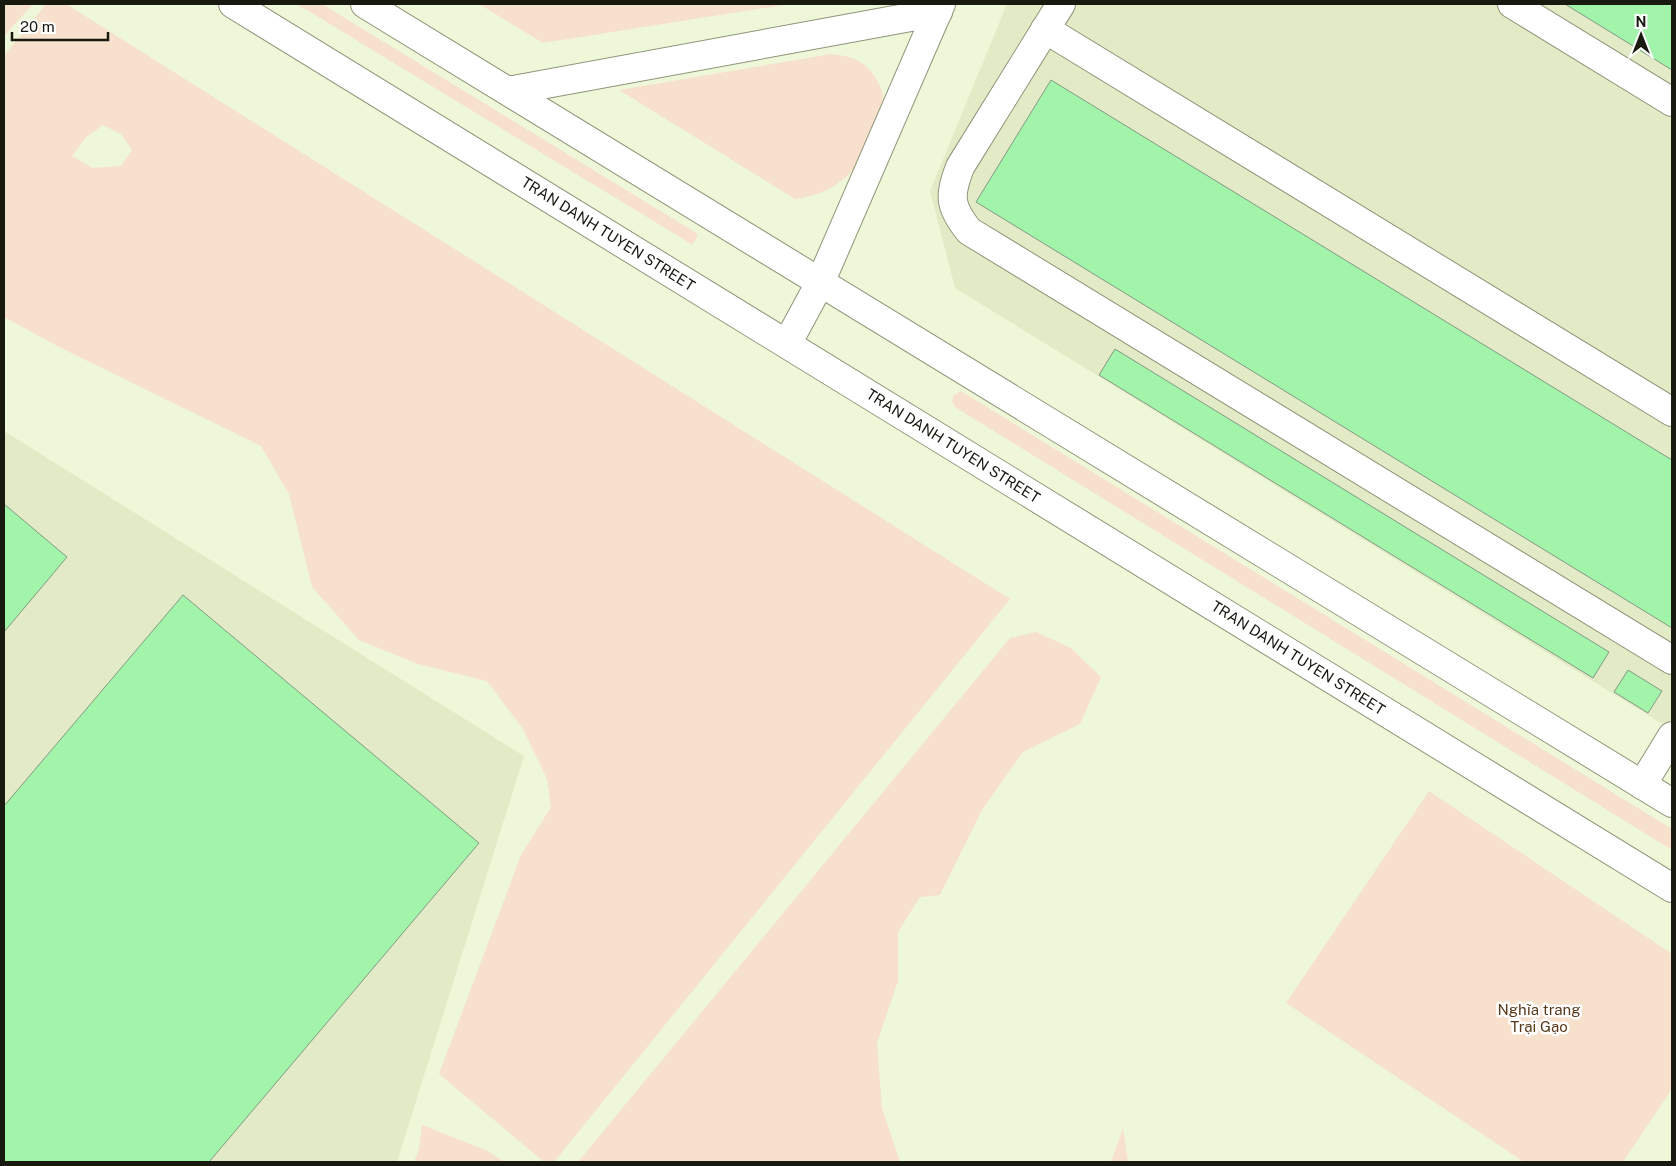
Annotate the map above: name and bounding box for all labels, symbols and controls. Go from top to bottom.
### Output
scale bar [12,10,109,42]
north arrow [1616,10,1666,60]
text: N [1636,14,1646,30]
text: 20 m [20,18,55,35]
street label: TRAN DANH TUYEN STREET [518,173,698,294]
street label: TRAN DANH TUYEN STREET [863,385,1043,506]
street label: TRAN DANH TUYEN STREET [1208,597,1388,718]
park label: Nghĩa trang Trại Gạo [1497,1001,1581,1035]

